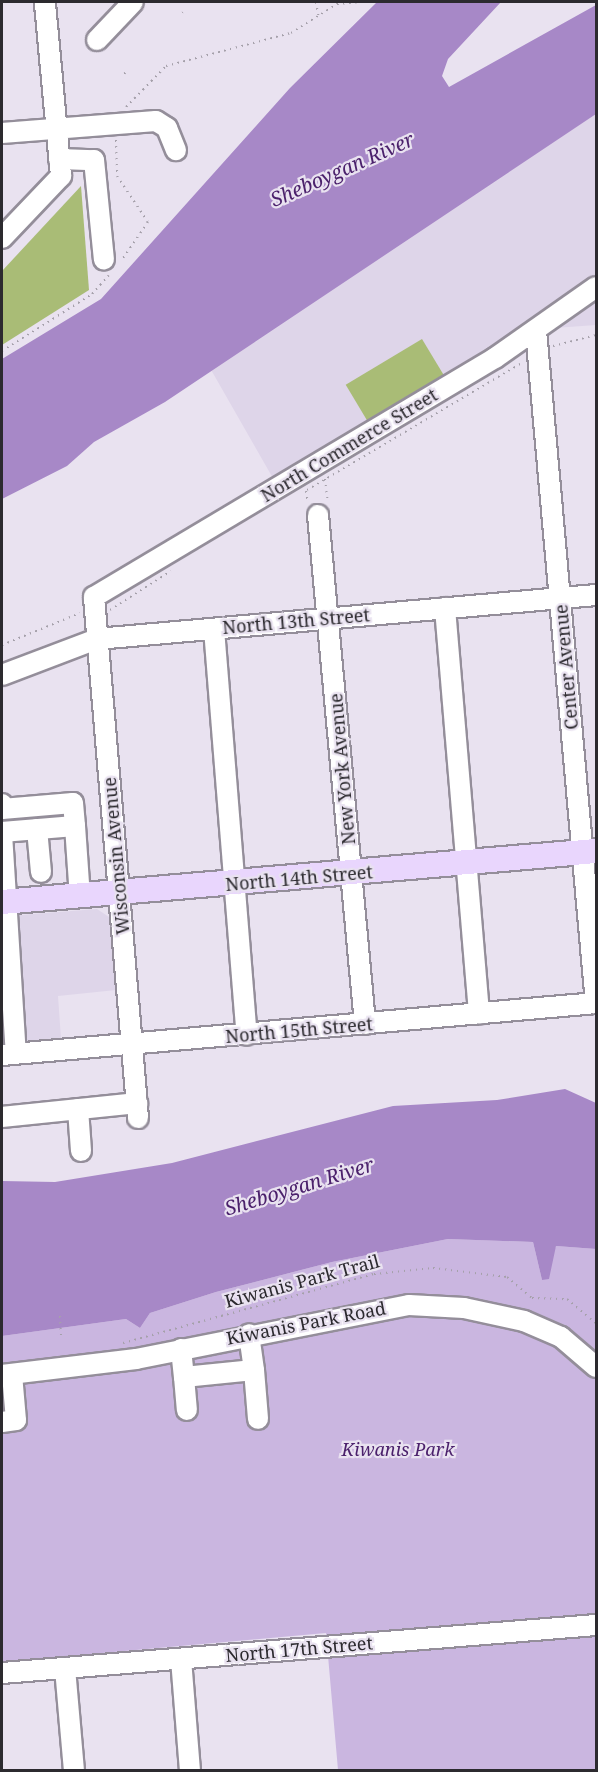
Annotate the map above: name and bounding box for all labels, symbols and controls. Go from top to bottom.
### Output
water label: Sheboygan River [266,127,418,211]
street label: North Commerce Street [257,384,441,506]
street label: Center Avenue [550,603,582,731]
street label: North 13th Street [221,604,371,638]
street label: New York Avenue [325,692,359,846]
street label: Wisconsin Avenue [98,776,134,936]
street label: North 14th Street [224,861,374,895]
street label: North 15th Street [224,1013,374,1047]
water label: Sheboygan River [221,1152,377,1220]
street label: Kiwanis Park Trail [222,1250,382,1312]
street label: Kiwanis Park Road [224,1297,388,1349]
park label: Kiwanis Park [342,1438,454,1460]
street label: North 17th Street [224,1632,374,1666]

